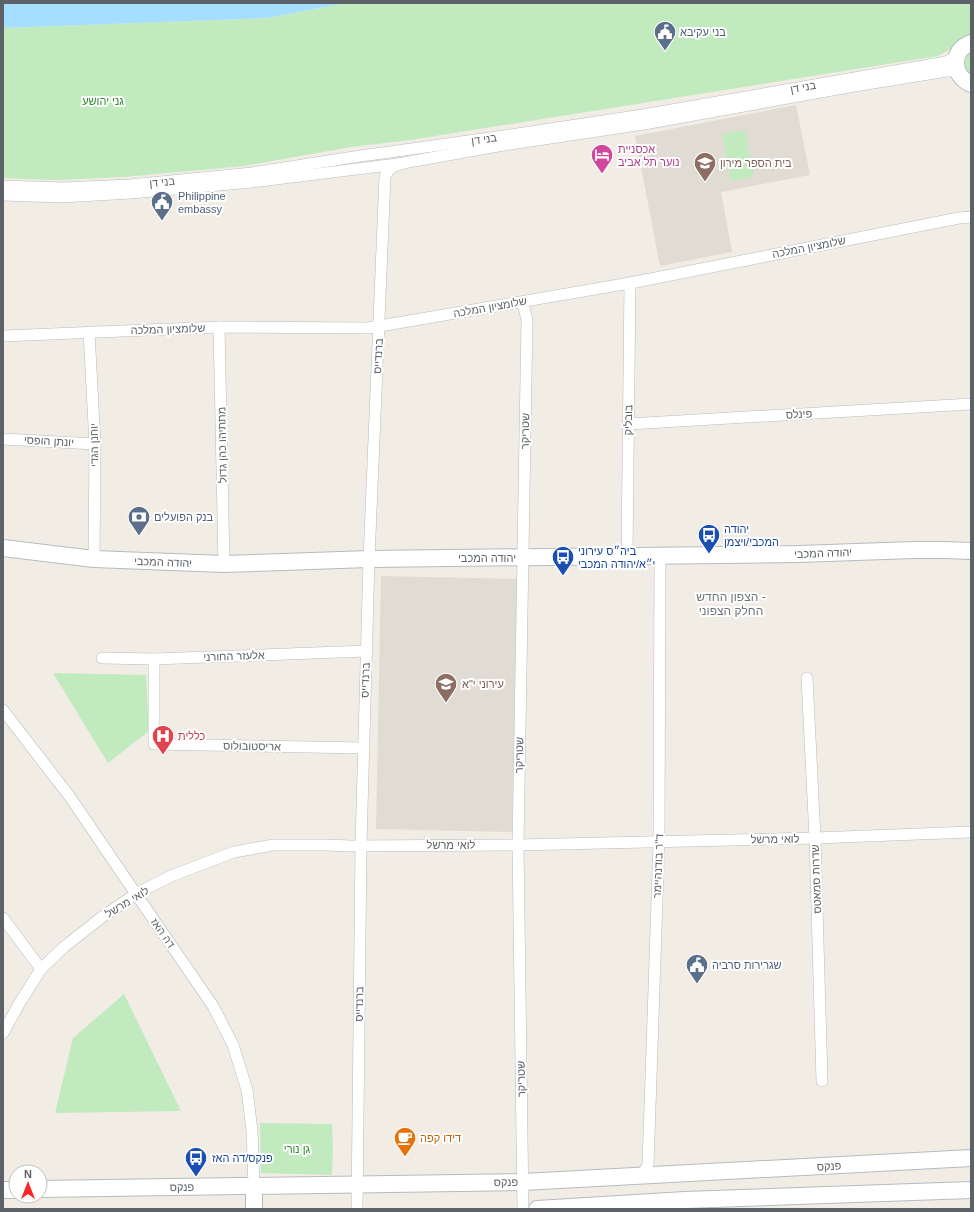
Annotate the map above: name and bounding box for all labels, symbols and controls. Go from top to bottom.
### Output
public building icon: בני עקיבא [652,19,678,52]
place label: בני עקיבא [680,26,726,38]
street label: בני דן [789,79,817,95]
park label: גני יהושע [82,95,124,107]
street label: בני דן [470,131,498,147]
hotel icon: אכסניית נוער תל אביב [589,142,615,175]
place label: אכסניית נוער תל אביב [618,143,679,168]
school or university icon: בית הספר מירון [692,150,718,183]
place label: בית הספר מירון [720,157,792,169]
street label: בני דן [149,175,176,189]
public building icon: Philippine embassy [149,189,175,222]
place label: Philippine embassy [178,190,226,215]
street label: שלומציון המלכה [771,234,847,260]
street label: שלומציון המלכה [452,295,528,319]
street label: שלומציון המלכה [130,322,206,336]
street label: ברנדייס [371,338,385,374]
street label: בובליק [622,404,634,436]
street label: מתתיהו כהן גדול [215,407,229,483]
street label: פינלס [785,407,813,421]
street label: שטריקר [519,413,531,449]
street label: יוחנן הגדי [88,423,100,467]
street label: יונתן הופסי [24,434,74,448]
bank icon: בנק הפועלים [126,504,152,537]
place label: בנק הפועלים [154,511,213,523]
bus stop icon: יהודה המכבי/ויצמן [696,522,722,555]
place label: יהודה המכבי/ויצמן [724,523,779,548]
bus stop icon: ביה״ס עירוני י״א/יהודה המכבי [550,544,576,577]
place label: ביה״ס עירוני י״א/יהודה המכבי [578,545,655,570]
street label: יהודה המכבי [794,546,852,560]
street label: יהודה המכבי [458,552,516,564]
street label: יהודה המכבי [134,555,192,569]
district label: הצפון החדש - החלק הצפוני [696,590,766,618]
street label: אלעזר החורני [203,649,265,663]
street label: ברנדייס [358,662,372,698]
school or university icon: עירוני י"א [433,671,459,704]
place label: עירוני י"א [462,678,504,690]
hospital icon: כללית [150,723,176,756]
place label: כללית [178,730,206,742]
street label: שטריקר [513,737,525,773]
street label: אריסטובולוס [223,739,281,753]
street label: ד"ר בודנהיימר [651,833,665,899]
street label: לואי מרשל [751,833,800,845]
street label: לואי מרשל [427,839,476,851]
street label: שדרות סמאטס [809,844,823,914]
street label: לואי מרשל [103,884,151,920]
street label: דה האז [149,916,177,950]
public building icon: שגרירות סרביה [684,952,710,985]
place label: שגרירות סרביה [712,959,782,971]
street label: ברנדייס [353,986,365,1022]
street label: שטריקר [515,1061,527,1097]
cafe icon: דידו קפה [392,1125,418,1158]
place label: דידו קפה [420,1132,461,1144]
park label: גן נורי [284,1143,311,1155]
bus stop icon: פנקס/דה האז [183,1145,209,1178]
place label: פנקס/דה האז [212,1152,273,1164]
street label: פנקס [816,1159,842,1173]
north arrow [8,1164,48,1204]
text: N [24,1168,32,1180]
street label: פנקס [494,1176,519,1188]
street label: פנקס [170,1181,195,1193]

